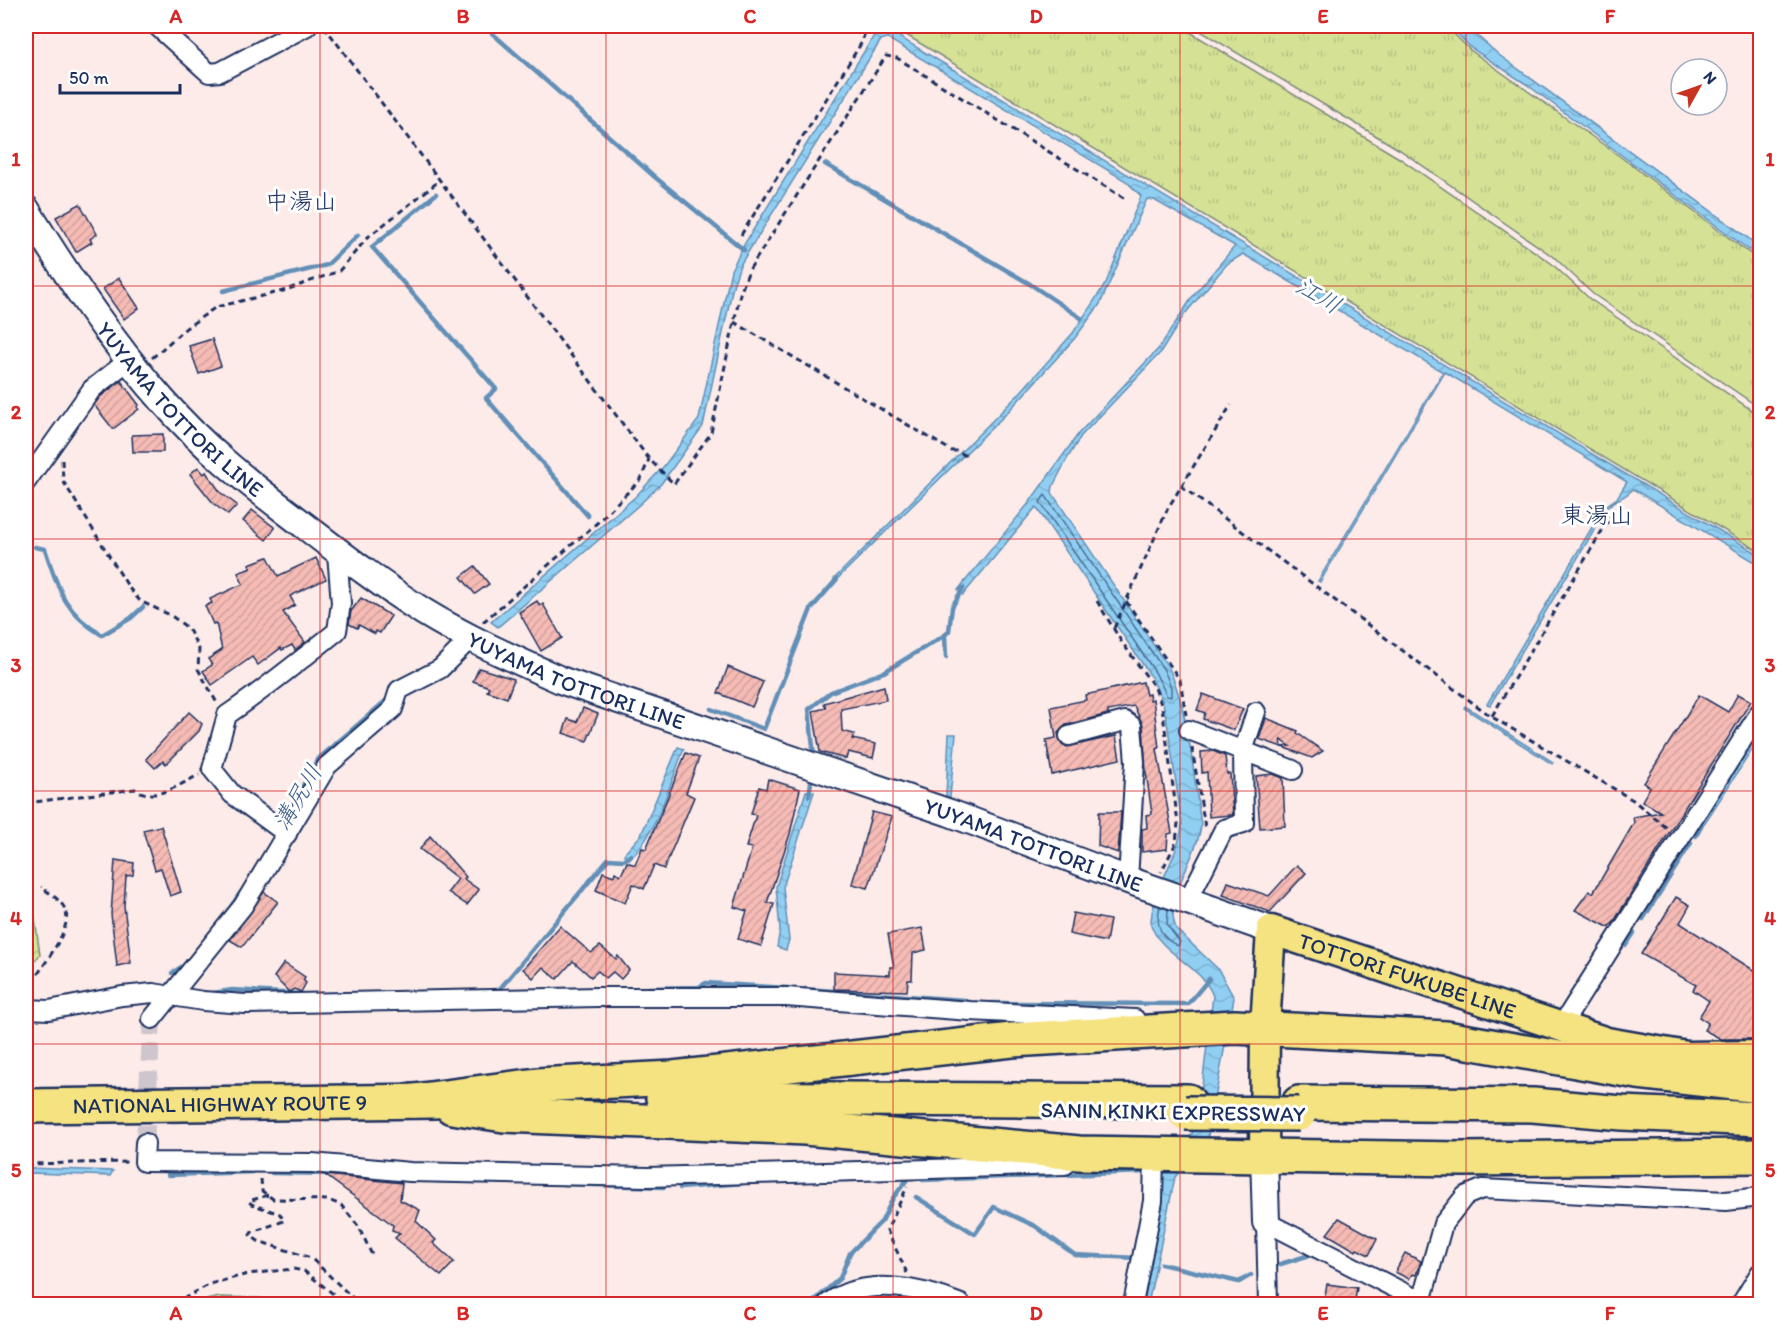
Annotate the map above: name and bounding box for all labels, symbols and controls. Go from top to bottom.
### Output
text: A [169,4,183,28]
text: B [457,4,470,28]
text: C [744,4,757,28]
text: D [1029,4,1043,28]
text: E [1317,4,1329,28]
text: F [1605,4,1616,28]
scale bar [60,57,180,95]
north arrow [1669,57,1729,117]
text: 50 m [69,67,109,89]
text: N [1699,67,1721,88]
text: 1 [11,147,21,171]
text: 1 [1765,147,1775,171]
district label: 中湯山 [265,186,337,215]
water label: 江川 [1291,270,1347,320]
street label: YUYAMA TOTTORI LINE [91,316,269,502]
text: 2 [11,400,22,424]
text: 2 [1765,400,1776,424]
district label: 東湯山 [1561,500,1633,529]
street label: YUYAMA TOTTORI LINE [463,625,688,735]
text: 3 [11,653,22,677]
text: 3 [1765,653,1776,677]
water label: 溝尻川 [266,759,328,835]
street label: YUYAMA TOTTORI LINE [921,792,1147,898]
text: 4 [10,906,22,930]
text: 4 [1764,906,1776,930]
street label: TOTTORI FUKUBE LINE [1295,927,1520,1024]
street label: NATIONAL HIGHWAY ROUTE 9 [73,1088,367,1119]
street label: SANIN KINKI EXPRESSWAY [1040,1096,1306,1128]
text: 5 [11,1158,22,1182]
text: 5 [1765,1158,1776,1182]
text: A [169,1301,183,1325]
text: B [457,1301,470,1325]
text: C [744,1301,757,1325]
text: D [1029,1301,1043,1325]
text: E [1317,1301,1329,1325]
text: F [1605,1301,1616,1325]

